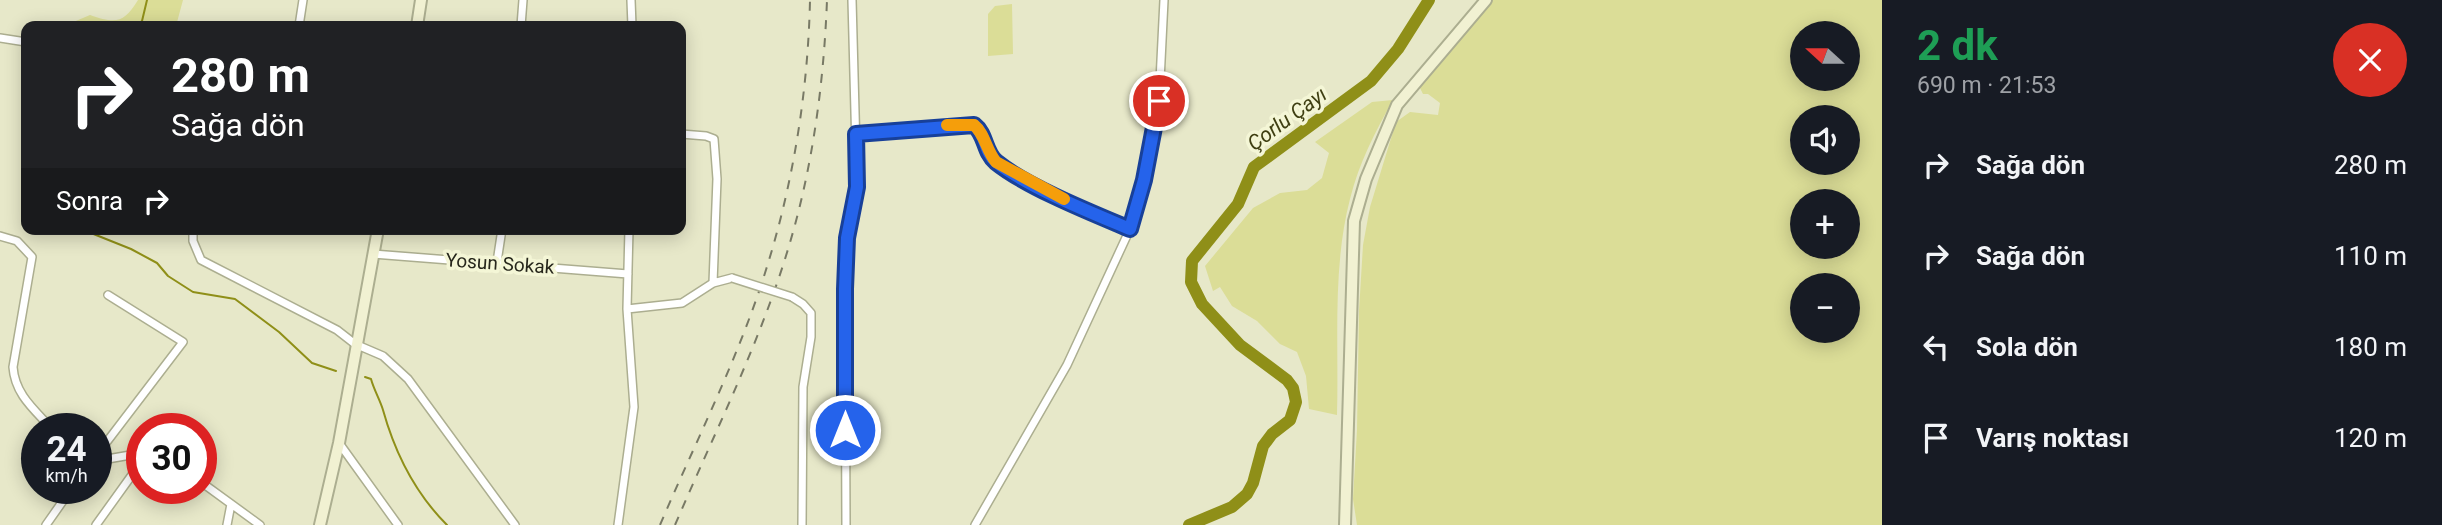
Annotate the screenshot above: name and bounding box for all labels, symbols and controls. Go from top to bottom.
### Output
north arrow [1790,21,1860,91]
map controls [1790,21,1860,343]
text: 2 dk [1917,21,1998,70]
button: close [2333,23,2407,97]
text: 280 m [171,47,310,104]
icon: right [56,49,147,140]
pin [1129,71,1189,131]
text: 690 m · 21:53 [1917,72,2056,99]
icon: arrive [1140,82,1178,120]
water label: Çorlu Çayı [1243,82,1331,156]
button: sound [1790,105,1860,175]
text: Sağa dön [171,106,305,144]
icon: right [1917,146,1955,184]
text: Sağa dön [1976,150,2085,180]
text: 280 m [2334,150,2407,180]
icon: right [137,182,175,220]
text: Sonra [56,186,123,216]
button: + [1790,189,1860,259]
icon: right [1917,237,1955,275]
text: Sağa dön [1976,241,2085,271]
text: 110 m [2334,241,2407,271]
street label: Yosun Sokak [445,248,555,279]
button: − [1790,273,1860,343]
icon: left [1917,328,1955,366]
text: Sola dön [1976,332,2078,362]
text: 180 m [2334,332,2407,362]
position arrow [808,393,882,467]
speed limit sign: 30 [126,413,217,504]
icon: arrive [1917,419,1955,457]
text: Varış noktası [1976,423,2129,453]
text: 120 m [2334,423,2407,453]
text: 24 [46,429,87,470]
text: km/h [45,465,88,486]

